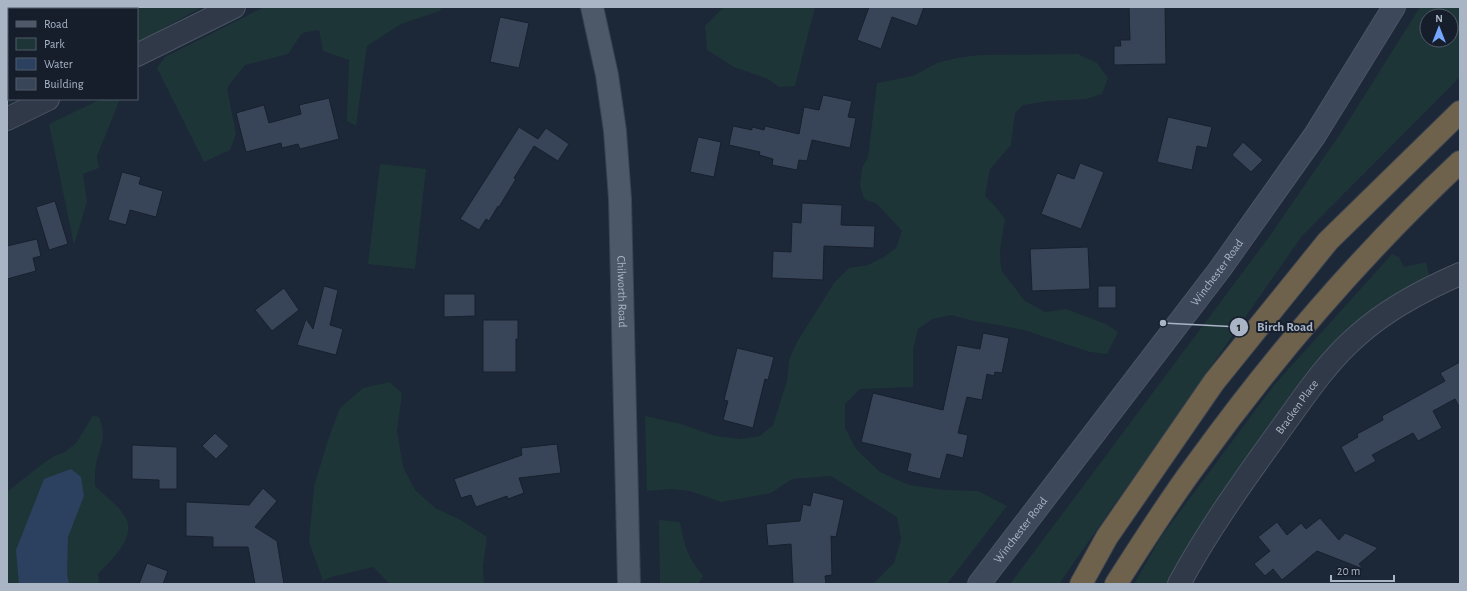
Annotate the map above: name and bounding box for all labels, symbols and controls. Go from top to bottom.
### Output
legend [8,8,138,100]
north arrow [1419,8,1459,48]
text: N [1435,13,1443,24]
text: Road [44,18,68,30]
text: Park [44,38,65,50]
text: Water [44,58,73,70]
text: Building [44,78,84,90]
street label: Winchester Road [1188,237,1245,308]
street label: Chilworth Road [615,255,629,328]
callout: Birch Road [1229,314,1321,339]
text: 1 [1237,321,1241,333]
text: Birch Road [1257,321,1313,334]
street label: Bracken Place [1273,377,1321,436]
street label: Winchester Road [991,495,1049,565]
scale bar [1331,557,1394,583]
text: 20 m [1337,565,1360,577]

